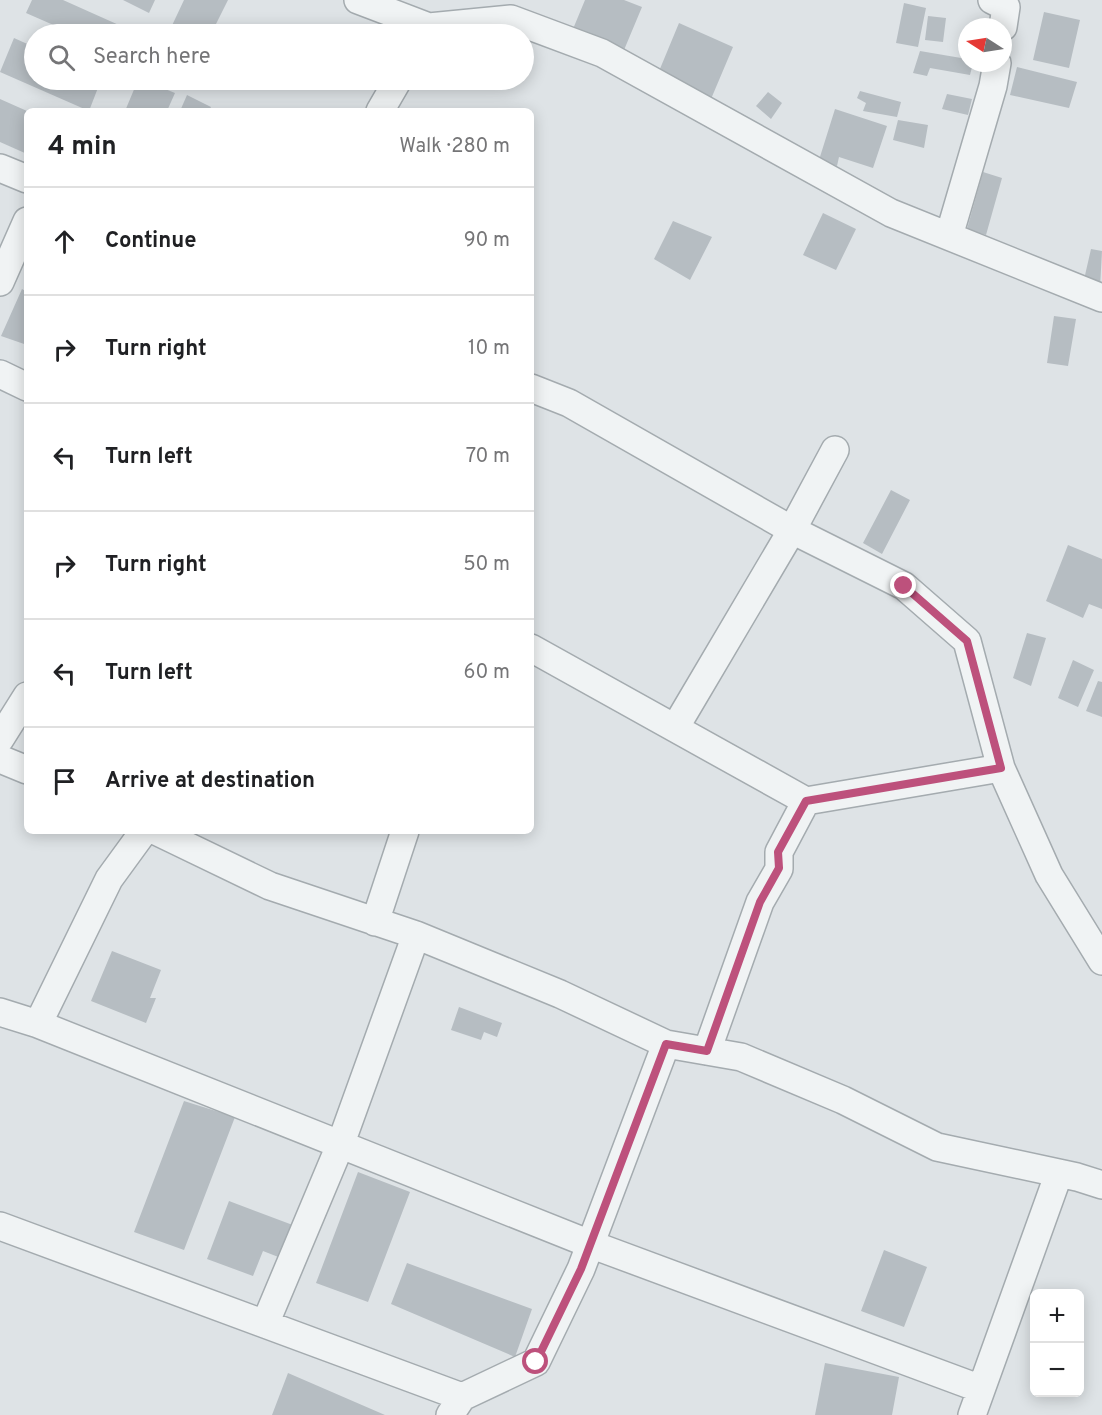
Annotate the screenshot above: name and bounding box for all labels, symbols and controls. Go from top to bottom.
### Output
north arrow [958,18,1012,72]
search box [24,24,534,90]
icon: search [45,41,78,74]
text: Search here [93,44,211,71]
text: 4 min [48,131,117,164]
text: Walk · 280 m [399,134,510,160]
icon: ahead [48,225,81,258]
text: Continue [105,228,196,255]
text: 90 m [464,228,510,254]
icon: right [48,333,81,366]
text: Turn right [105,336,207,363]
text: 10 m [468,336,510,362]
icon: left [48,441,81,474]
text: Turn left [105,444,193,471]
text: 70 m [466,444,510,470]
icon: right [48,549,81,582]
text: Turn right [105,552,207,579]
text: 50 m [463,552,510,578]
route end [890,572,916,598]
icon: left [48,657,81,690]
text: Turn left [105,660,193,687]
text: 60 m [464,660,510,686]
icon: arrive [48,765,81,798]
text: Arrive at destination [105,768,315,795]
map controls [1030,1289,1084,1397]
button: + [1030,1289,1084,1343]
button: − [1030,1343,1084,1397]
route start [522,1348,548,1374]

